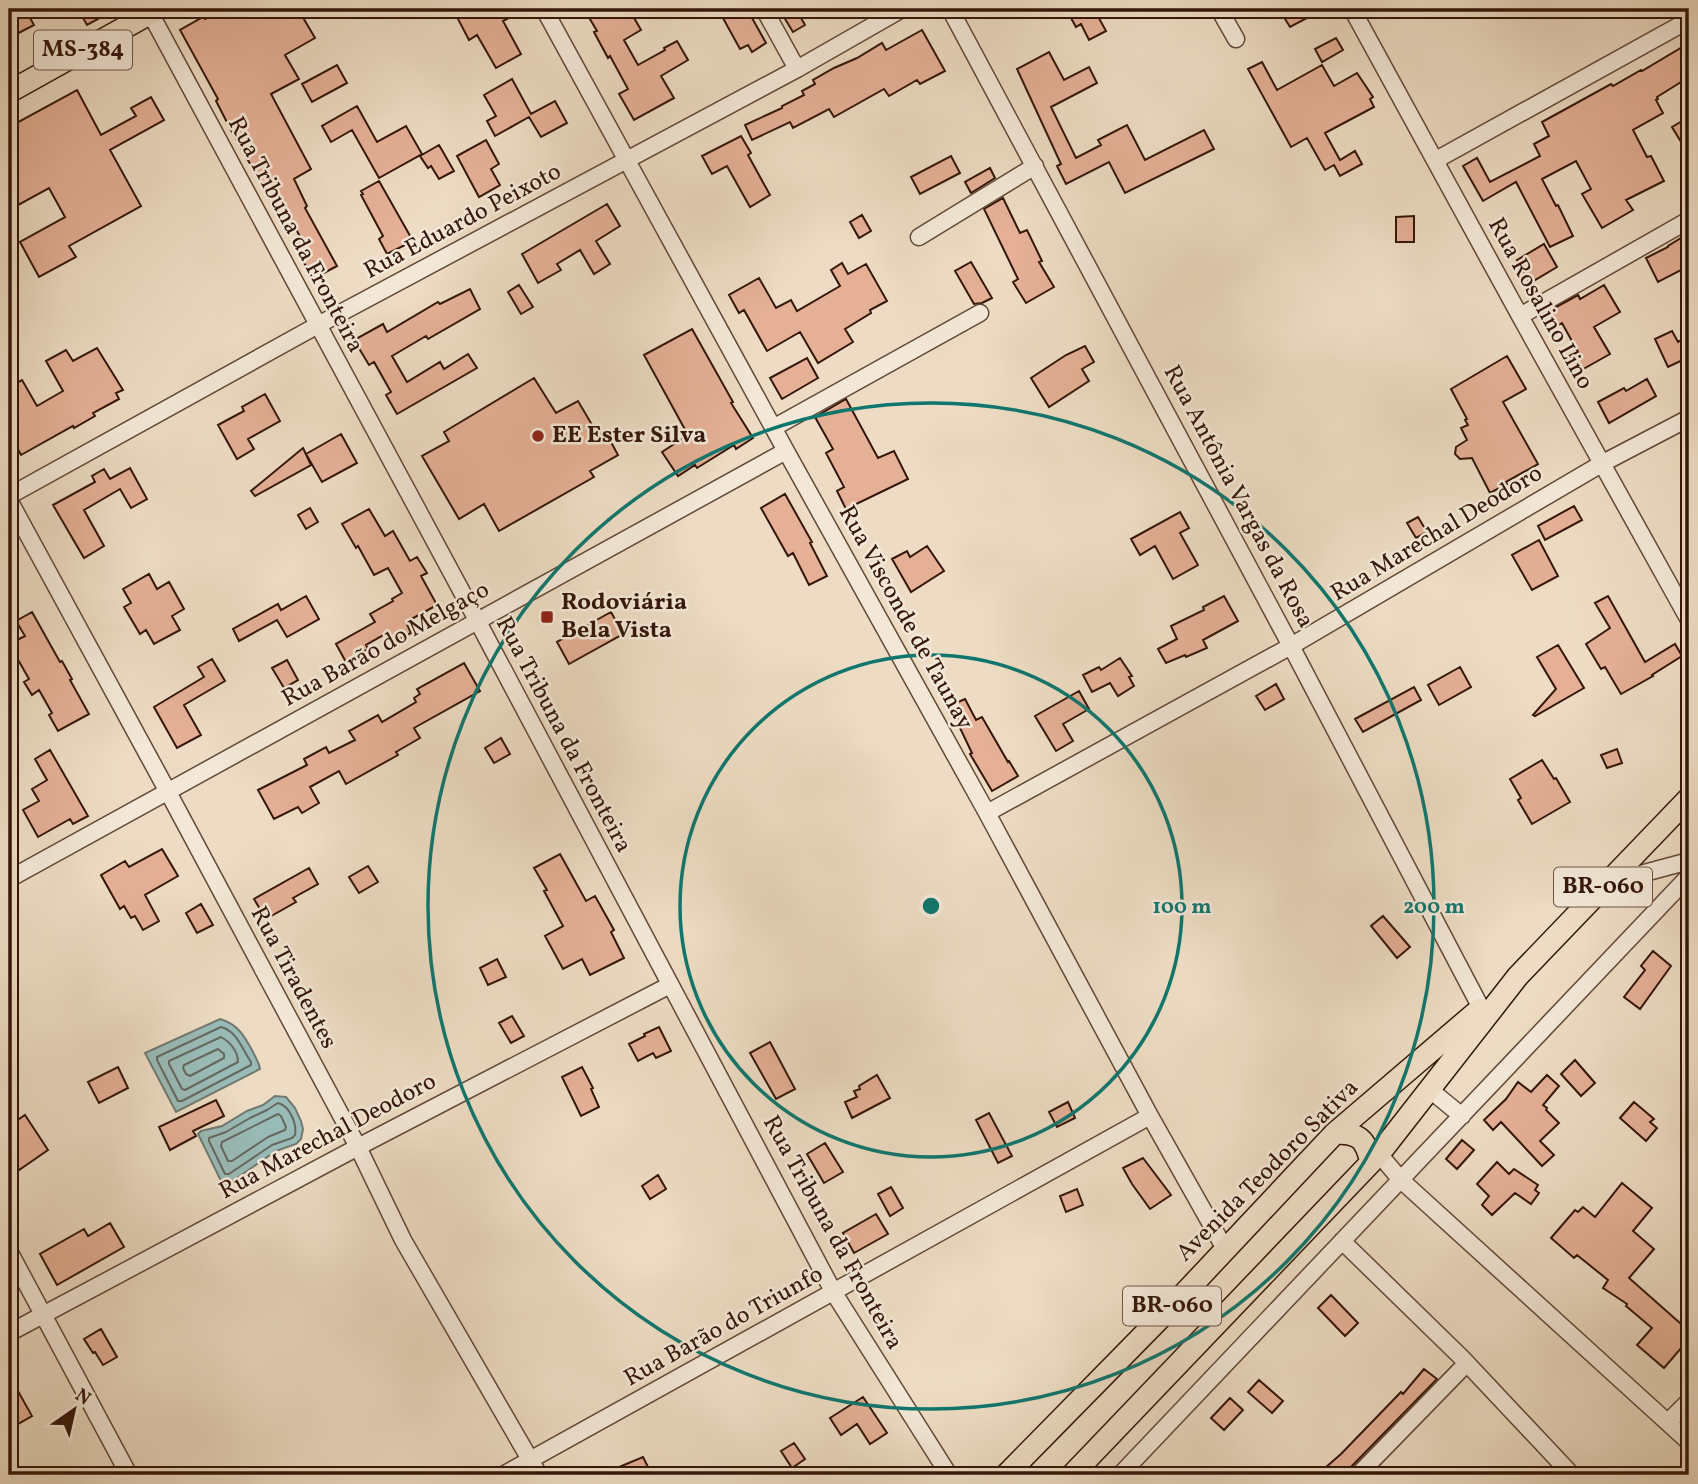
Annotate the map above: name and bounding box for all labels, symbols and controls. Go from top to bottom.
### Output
road number: MS-384 [34,31,132,70]
street label: Rua Tribuna da Fronteira [218,111,372,359]
street label: Rua Eduardo Peixoto [358,156,568,288]
street label: Rua Rosalino Lino [1479,212,1601,396]
street label: Rua Antônia Vargas da Rosa [1154,360,1322,634]
place label: EE Ester Silva [552,419,706,453]
marker: EE Ester Silva [530,428,546,444]
street label: Rua Marechal Deodoro [1325,457,1549,611]
street label: Rua Visconde de Taunay [829,500,981,736]
street label: Rua Barão do Melgaço [276,574,496,716]
place label: Rodoviária Bela Vista [561,586,687,648]
marker: Rodoviária Bela Vista [539,609,555,625]
street label: Rua Tribuna da Fronteira [486,611,640,859]
road number: BR-060 [1554,867,1652,906]
text: 100 m [1152,893,1212,922]
text: 200 m [1403,893,1465,922]
centre of rings [919,894,943,918]
street label: Rua Tiradentes [241,901,345,1055]
street label: Rua Marechal Deodoro [213,1065,443,1209]
street label: Avenida Teodoro Sativa [1169,1072,1367,1270]
street label: Rua Tribuna da Fronteira [753,1110,911,1356]
street label: Rua Barão do Triunfo [618,1258,830,1396]
road number: BR-060 [1123,1287,1221,1326]
north arrow [38,1376,108,1446]
text: N [69,1383,96,1412]

